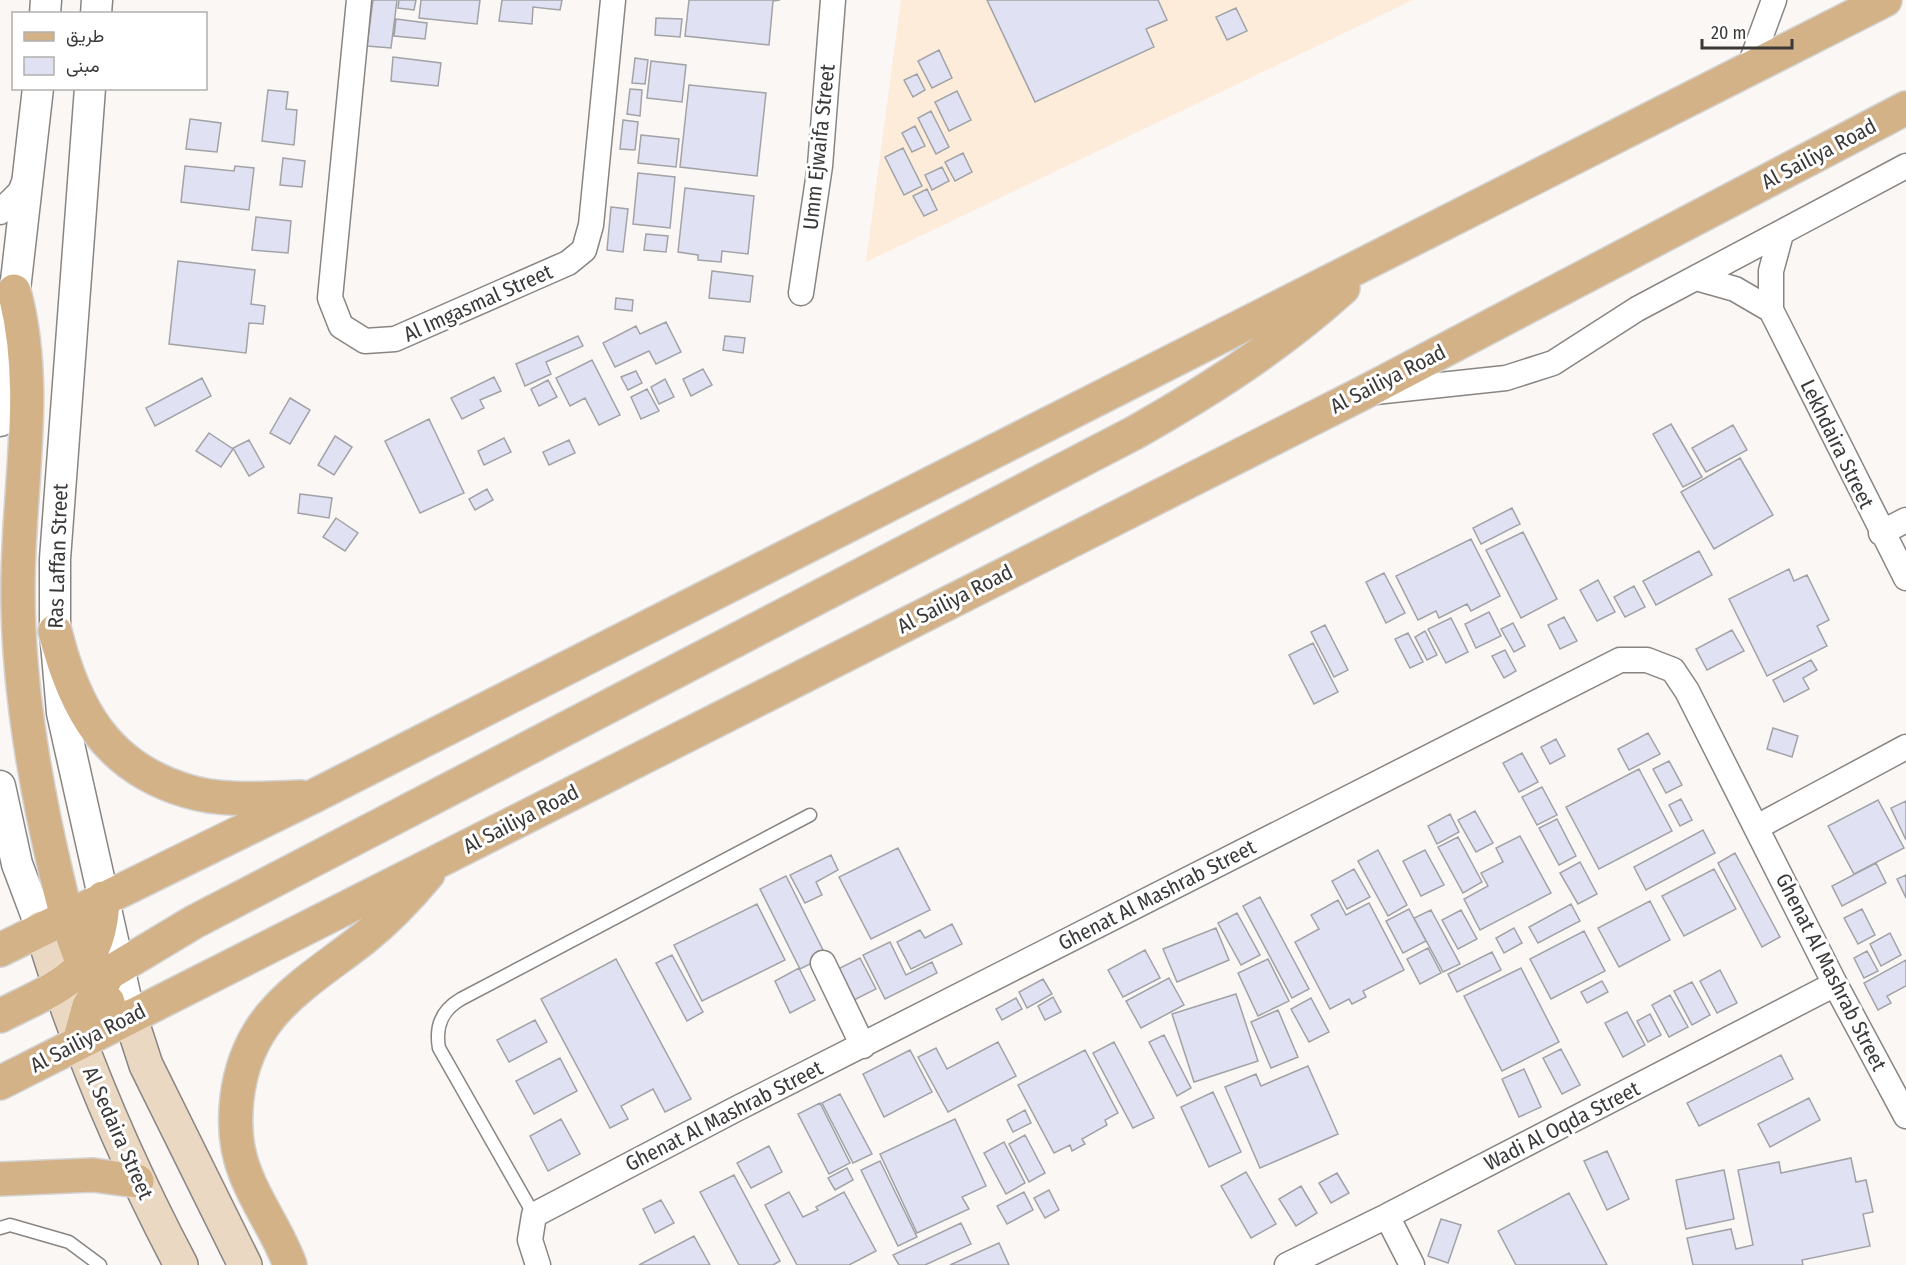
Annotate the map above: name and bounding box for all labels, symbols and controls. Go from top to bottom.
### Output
legend [12,12,207,90]
scale bar [1702,12,1792,50]
text: 20 m [1711,22,1746,44]
text: طريق [66,25,104,47]
text: مبنى [66,55,100,77]
street label: Umm Ejwaifa Street [797,63,841,231]
street label: Al Sailiya Road [1757,113,1881,195]
street label: Al Imgasmal Street [400,259,557,347]
street label: Al Sailiya Road [1326,339,1450,419]
street label: Lekhdaira Street [1795,375,1880,513]
street label: Ras Laffan Street [42,483,74,629]
street label: Al Sailiya Road [893,559,1017,639]
street label: Al Sailiya Road [459,779,583,859]
street label: Ghenat Al Mashrab Street [1054,834,1260,956]
street label: Ghenat Al Mashrab Street [1770,869,1892,1075]
street label: Al Sailiya Road [26,998,150,1078]
street label: Ghenat Al Mashrab Street [621,1055,827,1177]
street label: Al Sedaira Street [77,1063,159,1204]
street label: Wadi Al Oqda Street [1480,1076,1644,1176]

